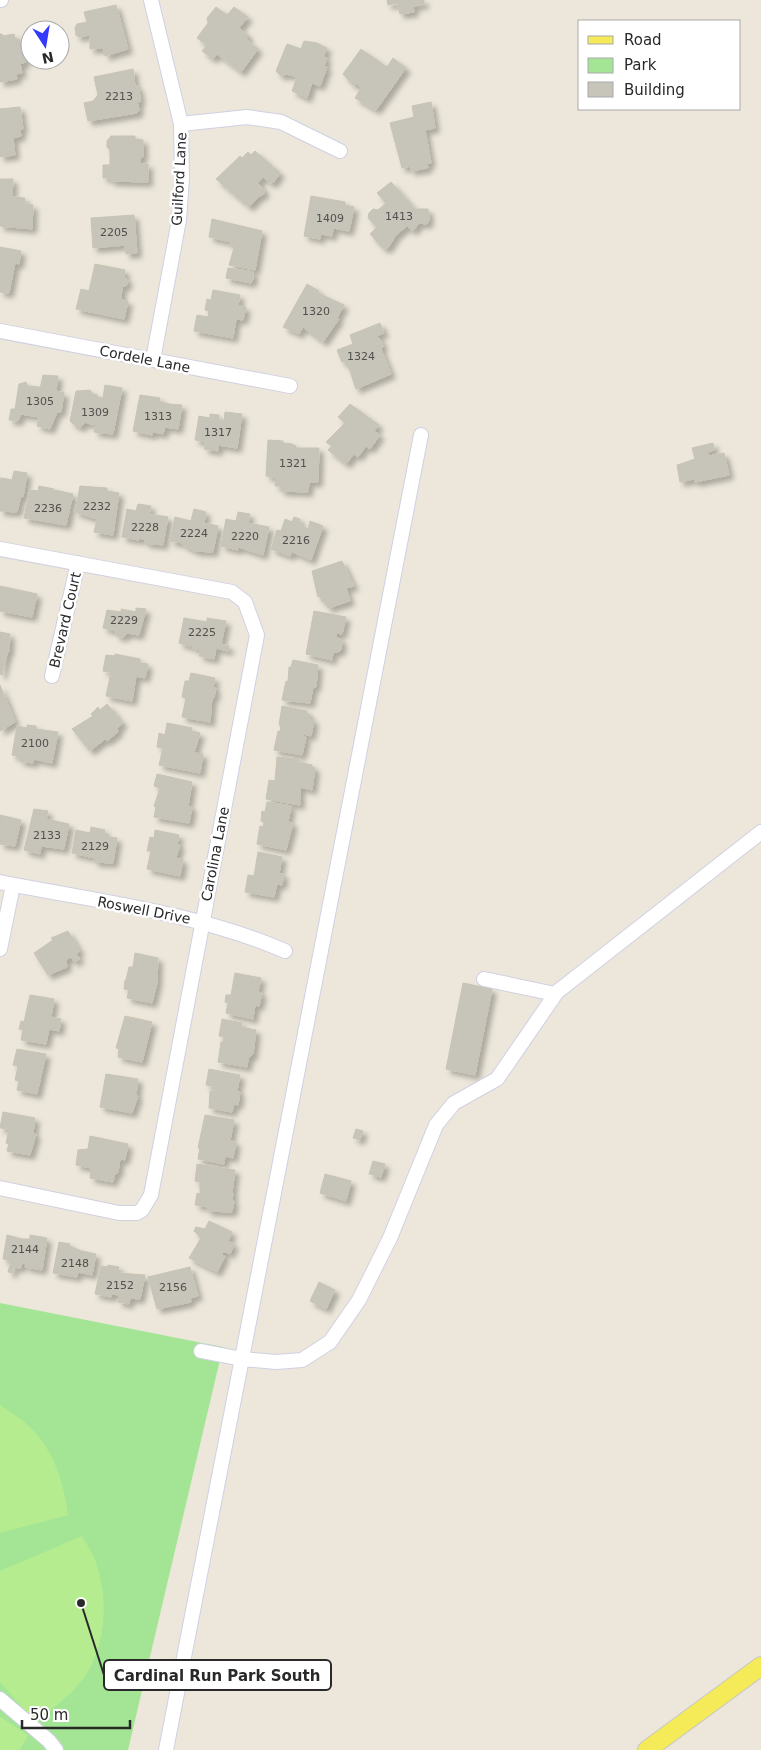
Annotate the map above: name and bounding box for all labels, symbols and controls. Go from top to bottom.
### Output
north arrow [20,20,70,70]
legend [578,20,741,110]
text: Road [624,31,662,49]
text: N [40,49,55,67]
text: Park [624,56,657,74]
text: Building [624,81,685,99]
house number: 2213 [105,90,133,103]
street label: Guilford Lane [169,132,189,226]
house number: 1413 [385,210,413,223]
house number: 1409 [316,212,344,225]
house number: 2205 [100,226,128,239]
house number: 1320 [302,305,330,318]
street label: Cordele Lane [98,342,192,376]
house number: 1324 [347,350,375,363]
house number: 1305 [26,395,54,408]
house number: 1309 [81,406,109,419]
house number: 1313 [144,410,172,423]
house number: 1317 [204,426,232,439]
house number: 1321 [279,457,307,470]
house number: 2232 [83,500,111,513]
house number: 2236 [34,502,62,515]
house number: 2228 [131,521,159,534]
house number: 2224 [180,527,208,540]
house number: 2220 [231,530,259,543]
house number: 2216 [282,534,310,547]
street label: Brevard Court [46,570,84,669]
house number: 2229 [110,614,138,627]
house number: 2225 [188,626,216,639]
house number: 2100 [21,737,49,750]
street label: Carolina Lane [198,805,232,903]
house number: 2133 [33,829,61,842]
house number: 2129 [81,840,109,853]
street label: Roswell Drive [96,893,192,927]
house number: 2144 [11,1243,39,1256]
house number: 2148 [61,1257,89,1270]
house number: 2152 [106,1279,134,1292]
house number: 2156 [159,1281,187,1294]
callout: Cardinal Run Park South [104,1660,331,1690]
text: Cardinal Run Park South [114,1667,320,1685]
scale bar [22,1698,130,1730]
text: 50 m [30,1706,68,1724]

